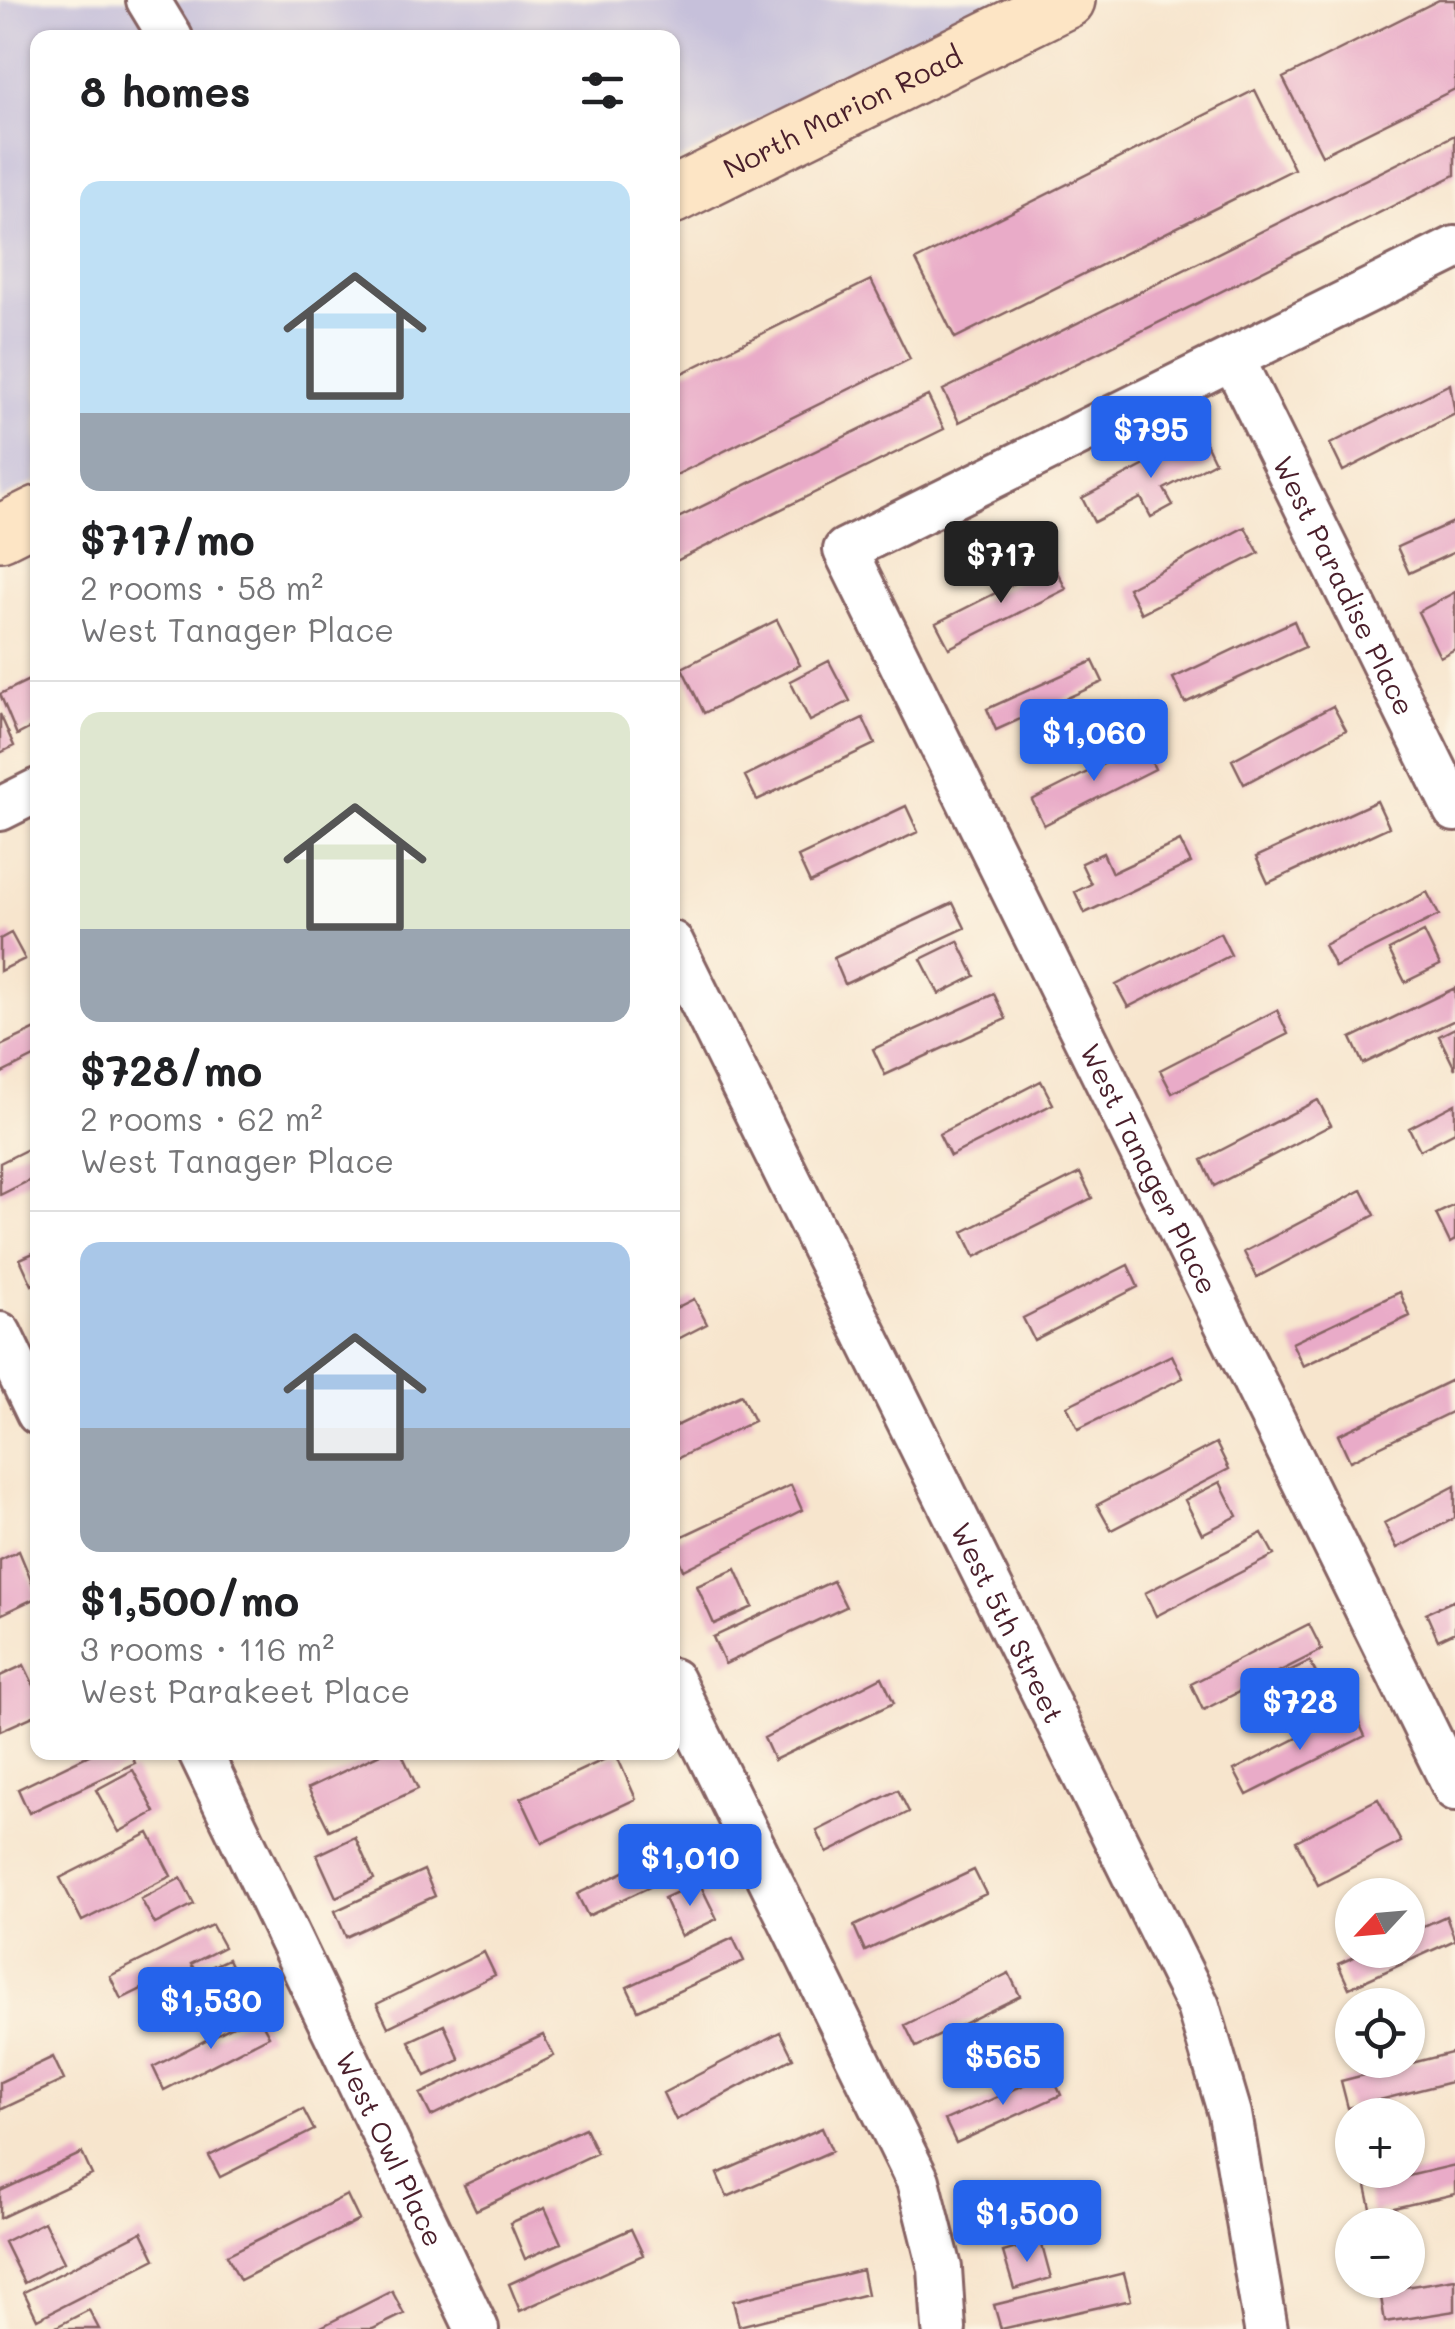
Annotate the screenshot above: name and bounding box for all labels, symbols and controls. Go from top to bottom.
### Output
street label: North Marion Road [717,37,967,186]
text: 8 homes [80,63,251,118]
icon: filters [575,63,630,118]
icon: home [265,246,445,426]
pin: $795 [1092,396,1210,481]
text: $795 [1113,407,1189,449]
street label: West Paradise Place [1265,450,1423,721]
text: $717/mo [80,511,255,566]
pin: $717 [942,521,1060,606]
text: $717 [966,532,1036,574]
text: 2 rooms · 58 m² [80,566,323,608]
text: West Tanager Place [80,608,394,650]
pin: $1,060 [1013,699,1175,784]
text: $1,060 [1042,710,1146,752]
icon: home [265,777,445,957]
street label: West Tanager Place [1073,1037,1226,1300]
text: $728/mo [80,1042,262,1097]
text: 2 rooms · 62 m² [80,1097,323,1139]
text: West Tanager Place [80,1139,394,1181]
icon: home [265,1307,445,1487]
street label: West 5th Street [943,1516,1073,1729]
text: $1,500/mo [80,1572,299,1627]
text: 3 rooms · 116 m² [80,1627,334,1669]
pin: $728 [1241,1668,1359,1753]
text: West Parakeet Place [80,1669,410,1711]
text: $728 [1262,1679,1338,1721]
pin: $1,010 [609,1824,771,1909]
text: $1,010 [640,1835,740,1877]
north arrow [1335,1878,1425,1968]
map controls [1335,1878,1425,2298]
pin: $1,530 [130,1967,292,2052]
text: $1,530 [160,1978,262,2020]
button: locate [1335,1988,1425,2078]
pin: $565 [944,2023,1062,2108]
text: $565 [965,2034,1041,2076]
street label: West Owl Place [328,2045,453,2252]
button: + [1335,2098,1425,2188]
pin: $1,500 [946,2180,1108,2265]
text: $1,500 [975,2191,1079,2233]
button: − [1335,2208,1425,2298]

